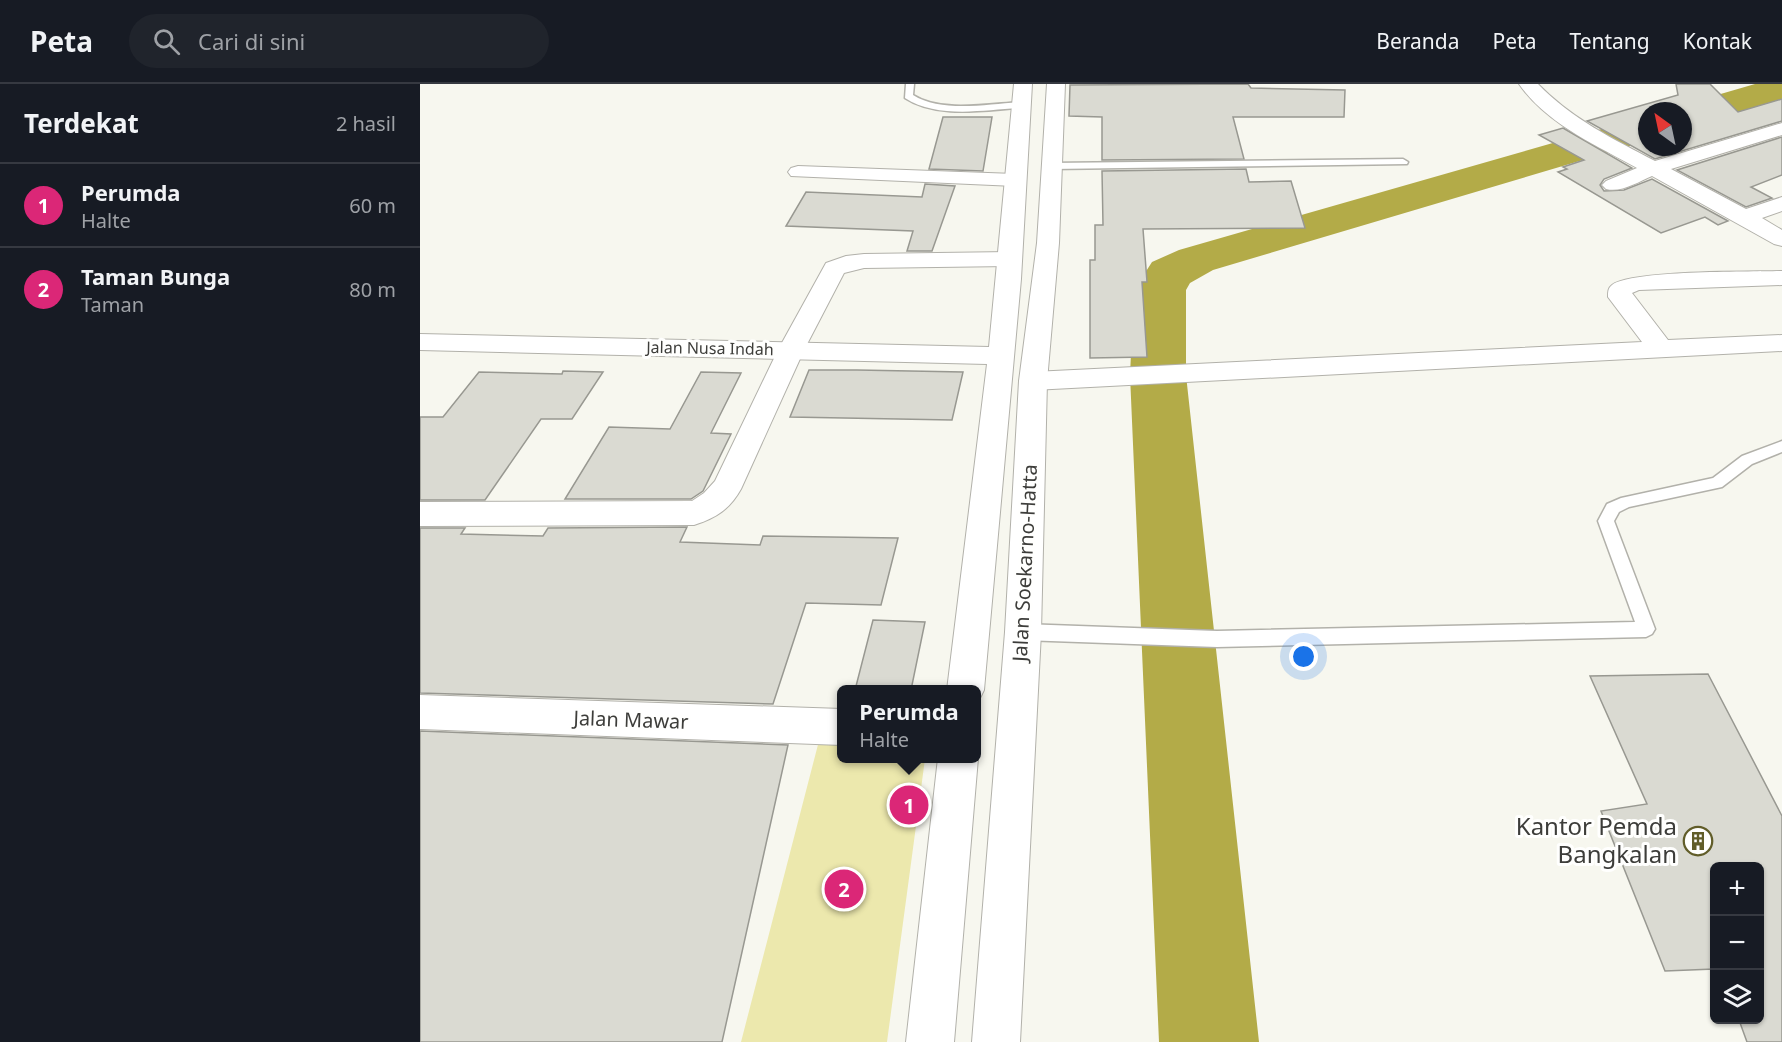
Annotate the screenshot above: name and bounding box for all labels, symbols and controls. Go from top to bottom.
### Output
search box [129,14,549,68]
text: Peta [30,22,93,60]
icon: search [150,25,183,58]
text: Cari di sini [198,26,305,56]
text: Beranda [1376,27,1460,55]
text: Peta [1493,27,1536,55]
text: Tentang [1569,27,1650,55]
text: Kontak [1683,27,1752,55]
north arrow [1638,102,1692,156]
text: Terdekat [24,105,139,141]
text: 2 hasil [336,110,396,137]
text: Perumda [81,177,180,207]
text: 1 [38,192,49,219]
text: 60 m [349,192,396,219]
text: Halte [81,207,131,234]
text: Taman Bunga [81,261,230,291]
text: 2 [38,276,49,303]
text: 80 m [349,276,396,303]
text: Taman [81,291,144,318]
street label: Jalan Nusa Indah [644,336,774,360]
street label: Jalan Soekarno-Hatta [1006,464,1043,664]
your location [1289,642,1318,671]
popup [837,685,981,763]
text: Perumda [859,696,959,726]
street label: Jalan Mawar [571,704,689,735]
text: Halte [859,726,909,753]
pin: 1 [890,782,928,828]
place label: Kantor Pemda Bangkalan [1516,809,1677,870]
building icon: Kantor Pemda Bangkalan [1682,825,1714,857]
map controls [1710,862,1764,1024]
button: + [1710,862,1764,916]
pin: 2 [824,866,864,912]
button: − [1710,916,1764,970]
button: layers [1710,970,1764,1024]

